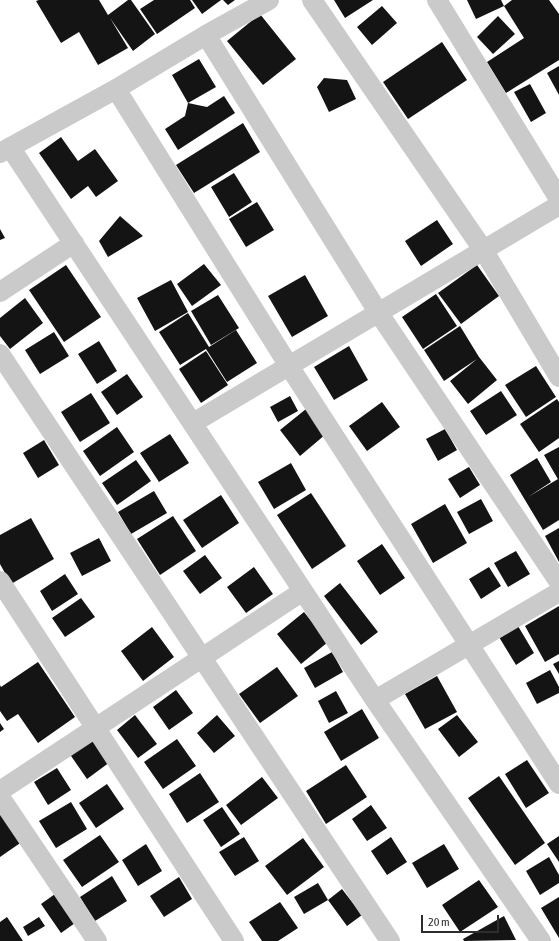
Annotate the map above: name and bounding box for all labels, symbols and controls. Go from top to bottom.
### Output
scale bar [423,907,501,933]
text: 20 m [428,915,450,929]

